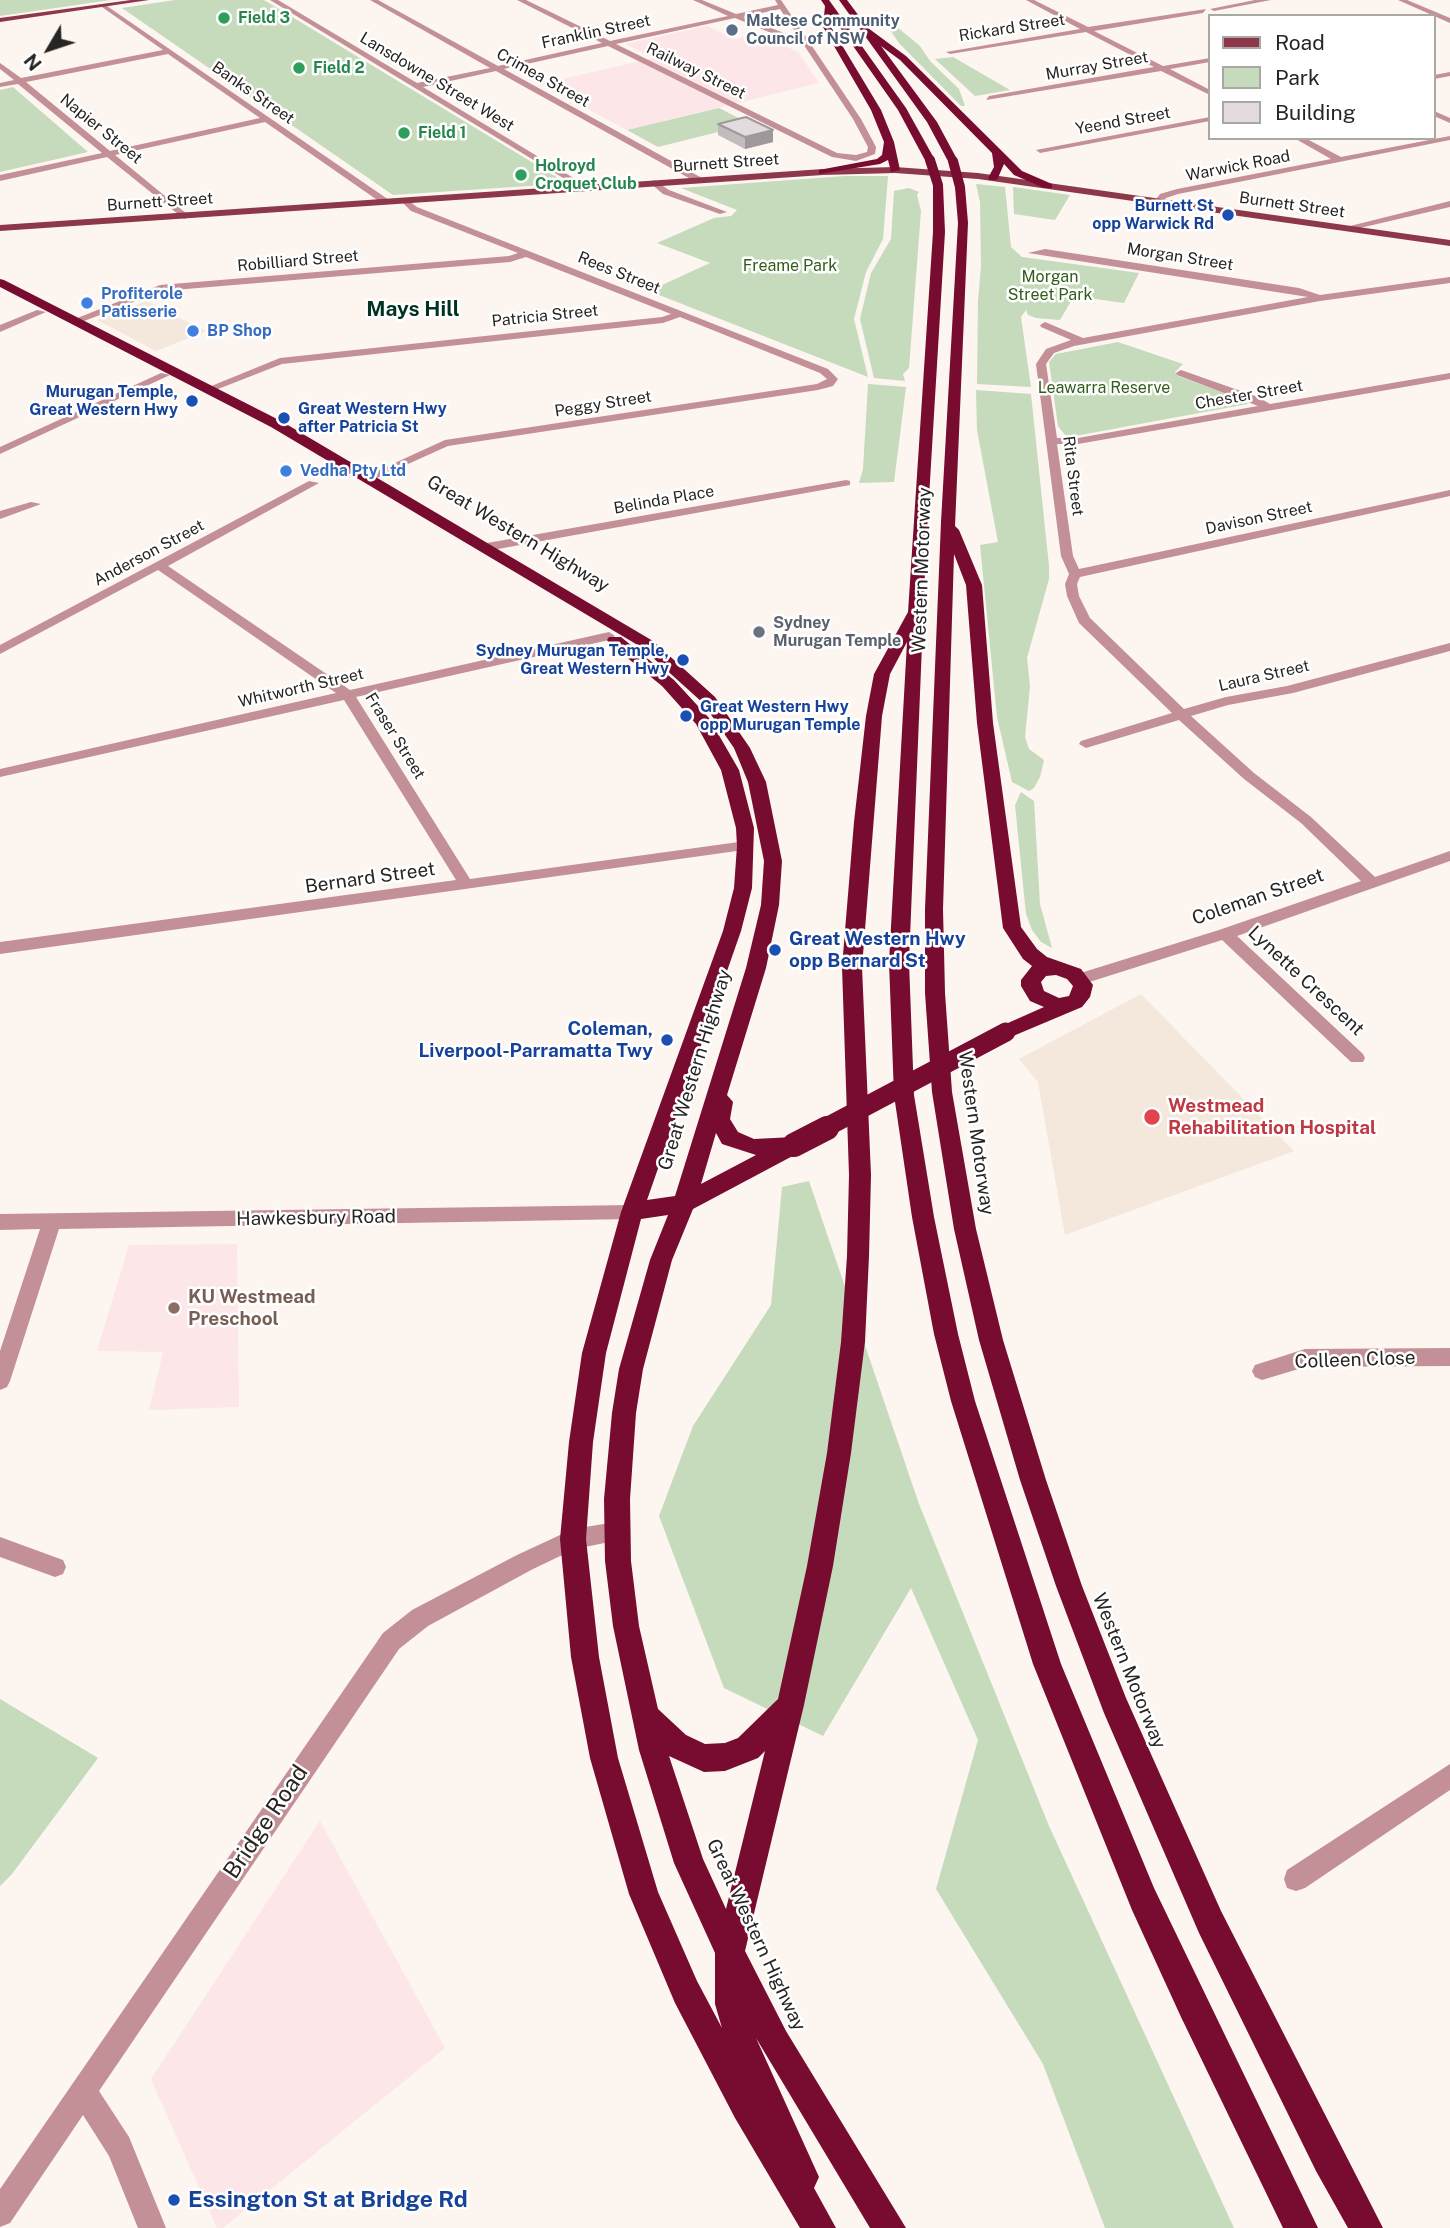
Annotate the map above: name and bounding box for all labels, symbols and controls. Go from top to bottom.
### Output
place label: Field 3 [238,8,290,28]
marker: Field 3 [216,10,232,26]
street label: Rickard Street [958,10,1066,46]
street label: Franklin Street [540,11,652,53]
place label: Maltese Community Council of NSW [746,11,900,49]
north arrow [14,14,84,84]
legend [1208,14,1436,140]
marker: Maltese Community Council of NSW [724,22,740,38]
street label: Lansdowne Street West [356,28,518,136]
text: Road [1275,30,1325,55]
street label: Railway Street [643,39,749,103]
street label: Crimea Street [493,44,593,112]
street label: Murray Street [1044,48,1150,84]
text: N [19,50,46,75]
street label: Banks Street [208,58,298,128]
place label: Field 2 [313,58,365,78]
marker: Field 2 [291,60,307,76]
text: Park [1275,65,1320,90]
street label: Napier Street [56,90,146,168]
text: Building [1275,100,1356,125]
street label: Yeend Street [1074,103,1172,139]
place label: Field 1 [418,123,466,143]
marker: Field 1 [396,125,412,141]
street label: Warwick Road [1184,146,1292,186]
street label: Burnett Street [672,150,780,176]
place label: Holroyd Croquet Club [535,156,637,194]
marker: Holroyd Croquet Club [513,167,529,183]
street label: Burnett Street [1238,188,1346,222]
street label: Burnett Street [106,189,214,215]
place label: Burnett St opp Warwick Rd [1092,196,1214,234]
marker: Burnett St opp Warwick Rd [1220,207,1236,223]
street label: Morgan Street [1125,239,1235,275]
street label: Robilliard Street [237,246,359,276]
street label: Rees Street [575,248,663,298]
park label: Freame Park [743,256,837,276]
park label: Morgan Street Park [1008,267,1092,305]
place label: Profiterole Patisserie [101,284,183,322]
marker: Profiterole Patisserie [79,295,95,311]
district label: Mays Hill [366,297,460,323]
street label: Patricia Street [491,301,599,331]
place label: BP Shop [207,321,272,341]
marker: BP Shop [185,323,201,339]
street label: Chester Street [1194,376,1304,414]
park label: Leawarra Reserve [1038,378,1170,398]
place label: Murugan Temple, Great Western Hwy [29,382,178,420]
street label: Peggy Street [553,387,653,421]
marker: Murugan Temple, Great Western Hwy [184,393,200,409]
place label: Great Western Hwy after Patricia St [298,399,447,437]
marker: Great Western Hwy after Patricia St [276,410,292,426]
street label: Rita Street [1059,435,1087,517]
place label: Vedha Pty Ltd [300,461,406,481]
marker: Vedha Pty Ltd [278,463,294,479]
street label: Great Western Highway [423,470,613,598]
street label: Belinda Place [612,482,716,518]
street label: Western Motorway [908,487,936,653]
street label: Davison Street [1204,497,1314,539]
street label: Anderson Street [90,516,208,590]
place label: Sydney Murugan Temple [773,613,901,651]
marker: Sydney Murugan Temple [751,624,767,640]
place label: Sydney Murugan Temple, Great Western Hwy [476,641,669,679]
marker: Sydney Murugan Temple, Great Western Hwy [675,652,691,668]
street label: Laura Street [1217,656,1311,696]
street label: Whitworth Street [236,664,366,712]
street label: Fraser Street [361,689,429,783]
place label: Great Western Hwy opp Murugan Temple [700,697,860,735]
marker: Great Western Hwy opp Murugan Temple [678,708,694,724]
street label: Bernard Street [303,858,437,898]
street label: Coleman Street [1189,864,1327,930]
street label: Lynette Crescent [1243,921,1369,1041]
place label: Great Western Hwy opp Bernard St [789,928,966,972]
marker: Great Western Hwy opp Bernard St [767,942,783,958]
street label: Great Western Highway [654,967,736,1173]
place label: Coleman, Liverpool-Parramatta Twy [418,1018,653,1062]
marker: Coleman, Liverpool-Parramatta Twy [659,1032,675,1048]
street label: Western Motorway [953,1049,999,1217]
place label: Westmead Rehabilitation Hospital [1168,1095,1376,1139]
marker: Westmead Rehabilitation Hospital [1142,1107,1162,1127]
street label: Hawkesbury Road [236,1205,396,1231]
place label: KU Westmead Preschool [188,1286,316,1330]
marker: KU Westmead Preschool [166,1300,182,1316]
street label: Colleen Close [1294,1346,1416,1374]
street label: Western Motorway [1087,1590,1171,1752]
street label: Bridge Road [218,1760,314,1884]
street label: Great Western Highway [702,1836,810,2034]
place label: Essington St at Bridge Rd [188,2186,468,2214]
marker: Essington St at Bridge Rd [166,2192,182,2208]

